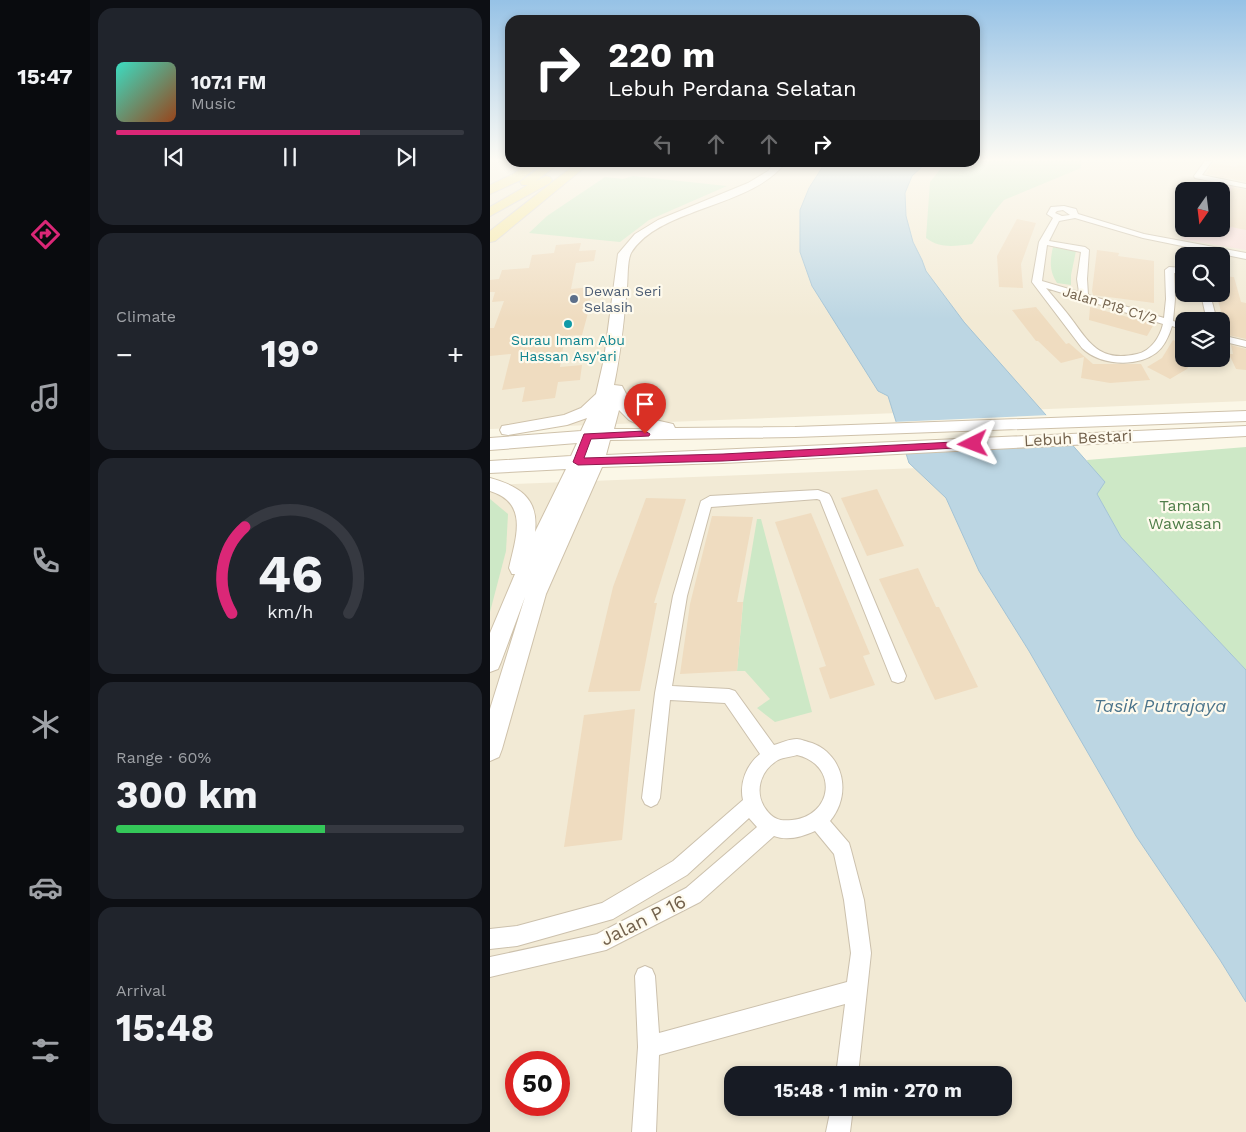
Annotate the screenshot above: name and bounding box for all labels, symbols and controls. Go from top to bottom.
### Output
text: 220 m [608,34,715,76]
icon: right [525,35,590,100]
text: 15:47 [17,64,73,89]
text: 107.1 FM [191,71,266,94]
text: Lebuh Perdana Selatan [608,76,857,101]
text: Music [191,94,236,113]
icon: left [649,130,677,158]
icon: ahead [702,130,730,158]
icon: ahead [755,130,783,158]
icon: right [808,130,836,158]
icon: previous [160,143,188,171]
icon: pause [276,143,304,171]
icon: next [392,143,420,171]
north arrow [1175,182,1230,238]
map controls [1175,182,1230,367]
icon: directions [28,217,63,252]
button: search [1175,247,1230,302]
place label: Dewan Seri Selasih [584,283,661,315]
street label: Jalan P18 C1/2 [1061,283,1159,327]
marker: Dewan Seri Selasih [568,293,580,305]
text: Climate [116,307,176,326]
button: layers [1175,312,1230,367]
marker: Surau Imam Abu Hassan Asy'ari [562,318,574,330]
text: 19° [261,332,319,376]
place label: Surau Imam Abu Hassan Asy'ari [511,332,625,364]
text: − [116,338,133,371]
text: + [447,338,464,371]
icon: music [28,380,63,415]
pin [624,383,666,434]
icon: arrive [631,390,659,418]
position arrow [946,417,998,469]
street label: Lebuh Bestari [1023,426,1133,450]
park label: Taman Wawasan [1148,496,1222,533]
icon: phone [28,543,63,578]
text: 46 [257,544,323,605]
text: km/h [267,601,313,622]
water label: Tasik Putrajaya [1094,695,1226,716]
icon: climate [28,707,63,742]
text: Range · 60% [116,748,211,767]
text: 300 km [116,773,258,817]
icon: car [28,870,63,905]
street label: Jalan P 16 [597,889,689,951]
text: Arrival [116,981,166,1000]
text: 15:48 [116,1006,214,1050]
icon: filters [28,1033,63,1068]
speed limit sign: 50 [505,1051,570,1116]
text: 15:48 · 1 min · 270 m [774,1079,962,1102]

